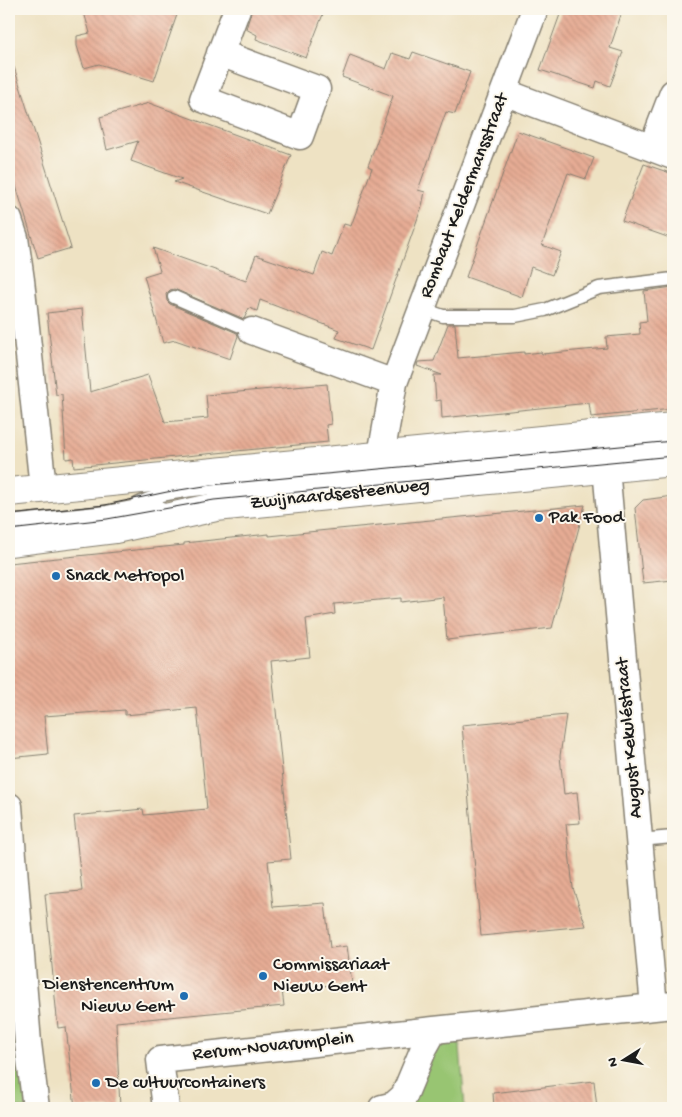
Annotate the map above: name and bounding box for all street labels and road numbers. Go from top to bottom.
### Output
street label: Rombaut Keldermansstraat [415,88,516,302]
street label: Zwijnaardsesteenweg [249,474,431,516]
street label: August Kekuléstraat [611,655,648,819]
street label: Rerum-Novarumplein [191,1027,355,1067]

